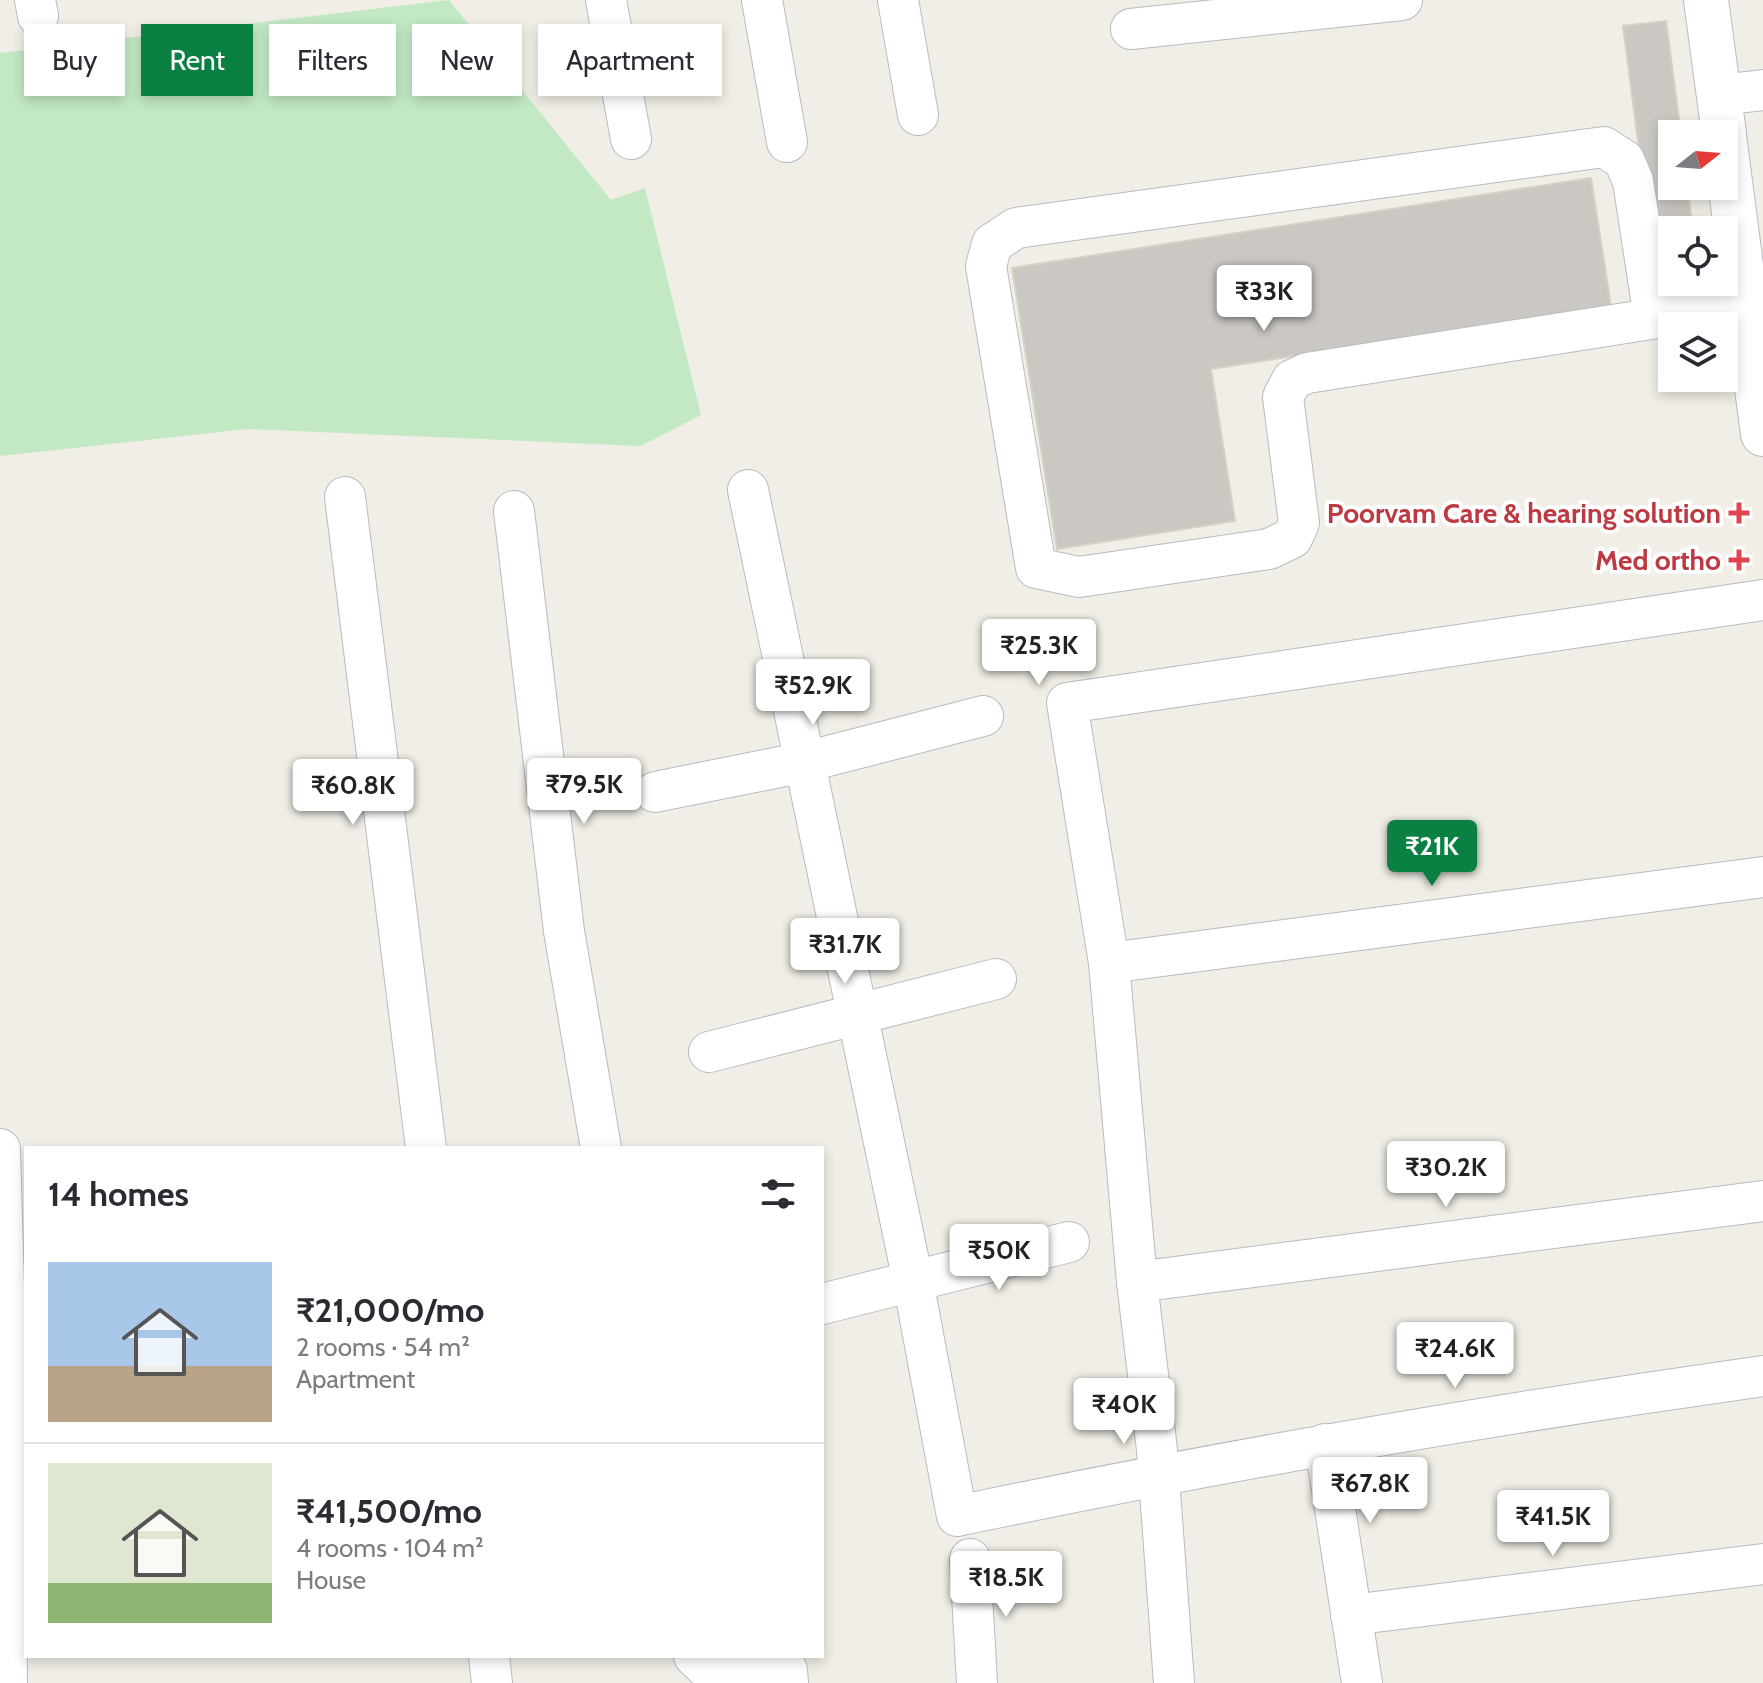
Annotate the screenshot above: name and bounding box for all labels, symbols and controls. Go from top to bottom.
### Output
chip: Buy [24,24,125,96]
chip: Rent [141,24,253,96]
chip: Filters [269,24,396,96]
chip: New [412,24,522,96]
chip: Apartment [538,24,722,96]
north arrow [1658,120,1738,200]
map controls [1658,120,1738,392]
button: locate [1658,216,1738,296]
pin: ₹33K [1217,265,1311,333]
text: ₹33K [1235,275,1293,307]
button: layers [1658,312,1738,392]
place label: Poorvam Care & hearing solution [1327,496,1721,530]
marker: Poorvam Care & hearing solution [1728,502,1750,524]
place label: Med ortho [1595,543,1721,577]
marker: Med ortho [1728,549,1750,571]
pin: ₹25.3K [974,619,1104,687]
text: ₹25.3K [1000,629,1078,661]
pin: ₹52.9K [748,659,878,727]
text: ₹52.9K [774,669,852,701]
pin: ₹79.5K [519,758,649,826]
pin: ₹60.8K [288,759,418,827]
text: ₹79.5K [545,768,623,800]
text: ₹60.8K [311,769,395,801]
pin: ₹21K [1385,820,1479,888]
text: ₹21K [1405,830,1459,862]
pin: ₹31.7K [780,918,910,986]
text: ₹31.7K [808,928,882,960]
pin: ₹30.2K [1381,1141,1511,1209]
text: ₹30.2K [1405,1151,1487,1183]
icon: filters [756,1172,800,1216]
text: 14 homes [48,1173,189,1215]
pin: ₹50K [952,1224,1046,1292]
text: ₹50K [968,1234,1030,1266]
text: ₹21,000/mo [296,1289,484,1331]
icon: home [112,1294,208,1390]
pin: ₹24.6K [1390,1322,1520,1390]
text: 2 rooms · 54 m² [296,1331,470,1363]
text: ₹24.6K [1415,1332,1495,1364]
text: Apartment [296,1363,415,1395]
pin: ₹40K [1077,1378,1171,1446]
text: ₹40K [1092,1388,1156,1420]
pin: ₹67.8K [1305,1457,1435,1525]
text: ₹67.8K [1331,1467,1409,1499]
text: ₹41,500/mo [296,1490,482,1532]
pin: ₹41.5K [1488,1490,1618,1558]
icon: home [112,1495,208,1591]
text: ₹41.5K [1515,1500,1591,1532]
text: 4 rooms · 104 m² [296,1532,484,1564]
pin: ₹18.5K [941,1551,1071,1619]
text: ₹18.5K [968,1561,1044,1593]
text: House [296,1564,366,1596]

